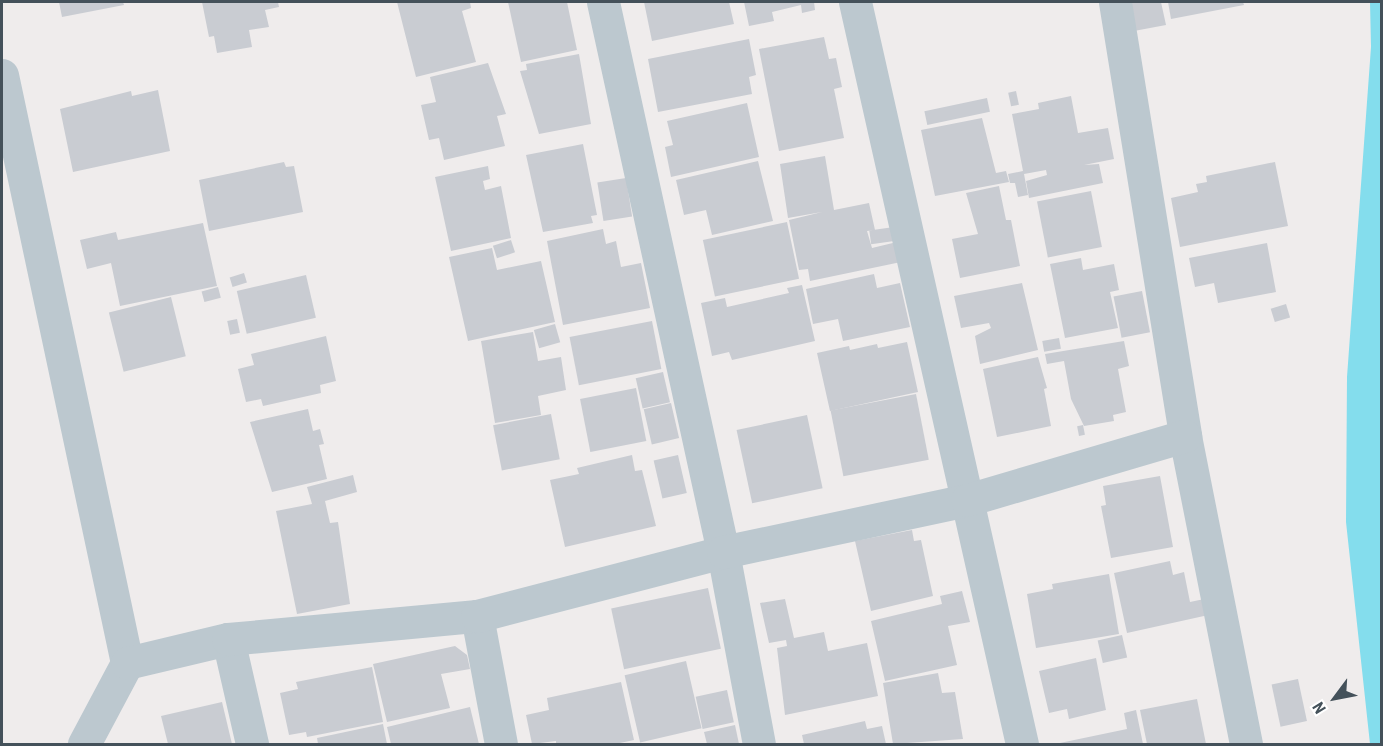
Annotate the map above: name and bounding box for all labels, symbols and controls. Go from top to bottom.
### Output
north arrow [1305,668,1365,728]
text: N [1309,699,1330,717]

